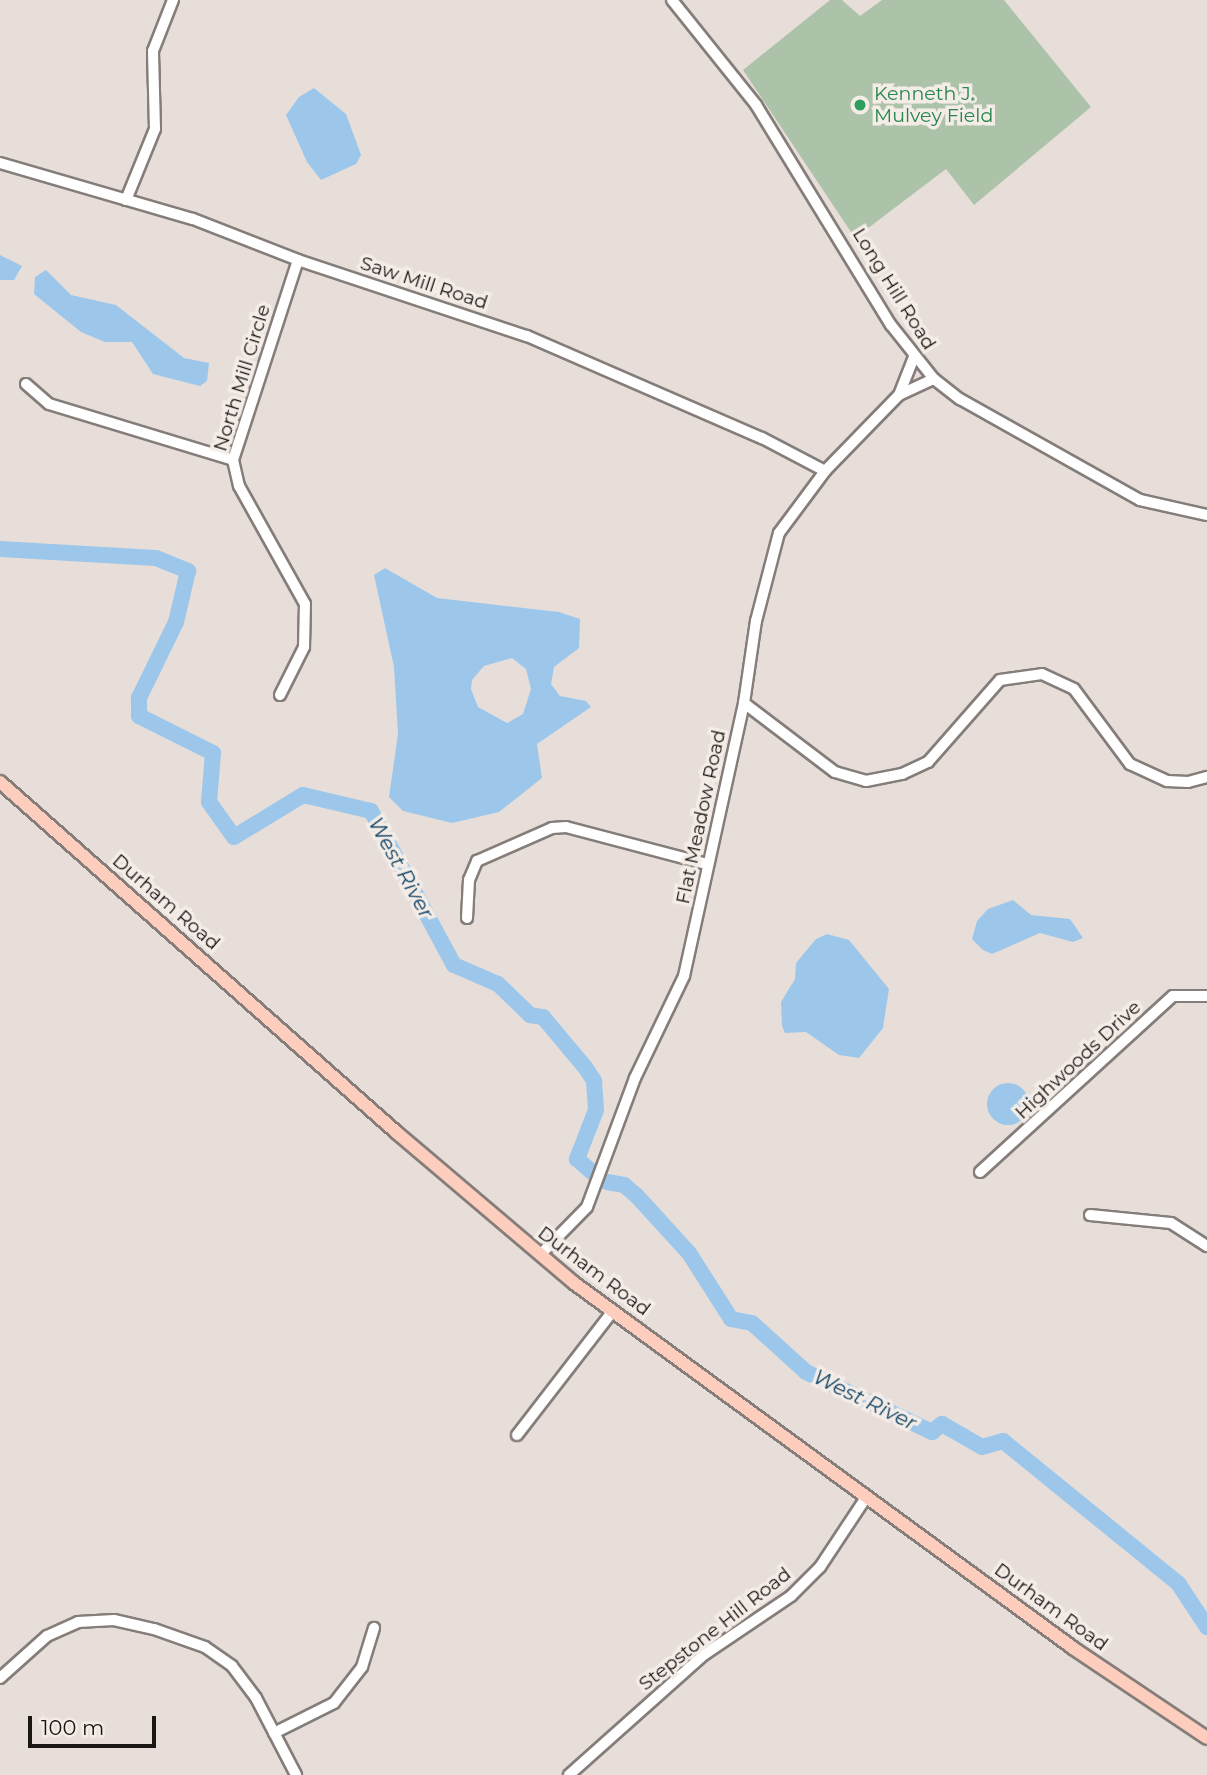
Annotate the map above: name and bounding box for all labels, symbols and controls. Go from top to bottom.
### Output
place label: Kenneth J. Mulvey Field [874,83,993,127]
marker: Kenneth J. Mulvey Field [852,97,868,113]
street label: Long Hill Road [847,224,941,354]
street label: Saw Mill Road [357,252,491,314]
street label: North Mill Circle [209,302,275,454]
street label: Flat Meadow Road [671,728,731,906]
water label: West River [363,813,439,923]
street label: Durham Road [108,849,224,955]
street label: Highwoods Drive [1010,996,1146,1124]
street label: Durham Road [533,1221,655,1321]
water label: West River [809,1364,921,1436]
street label: Durham Road [990,1558,1112,1656]
street label: Stepstone Hill Road [634,1563,796,1695]
scale bar [32,1702,159,1746]
text: 100 m [41,1715,104,1740]

